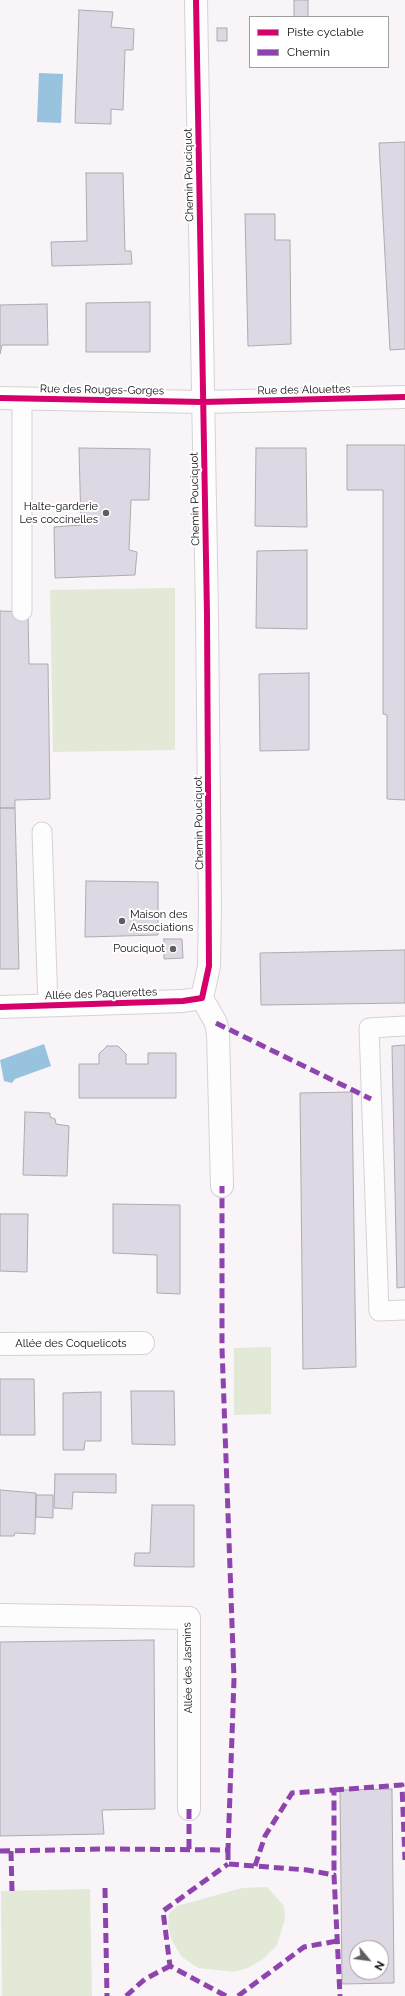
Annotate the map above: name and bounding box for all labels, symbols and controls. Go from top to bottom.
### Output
legend [249,16,389,68]
text: Piste cyclable [287,25,364,39]
text: Chemin [287,45,330,59]
street label: Chemin Pouciquot [182,128,196,222]
street label: Rue des Rouges-Gorges [40,382,164,398]
street label: Rue des Alouettes [257,383,351,397]
street label: Chemin Pouciquot [188,452,202,546]
place label: Halte-garderie Les coccinelles [20,500,98,526]
marker: Halte-garderie Les coccinelles [101,508,111,518]
street label: Chemin Pouciquot [192,776,206,870]
place label: Maison des Associations [130,908,193,934]
marker: Maison des Associations [117,916,127,926]
place label: Pouciquot [113,942,165,956]
marker: Pouciquot [168,944,178,954]
street label: Allée des Paquerettes [45,985,157,1003]
street label: Allée des Coquelicots [15,1337,127,1351]
street label: Allée des Jasmins [181,1622,195,1714]
north arrow [349,1940,389,1980]
text: N [371,1959,387,1972]

